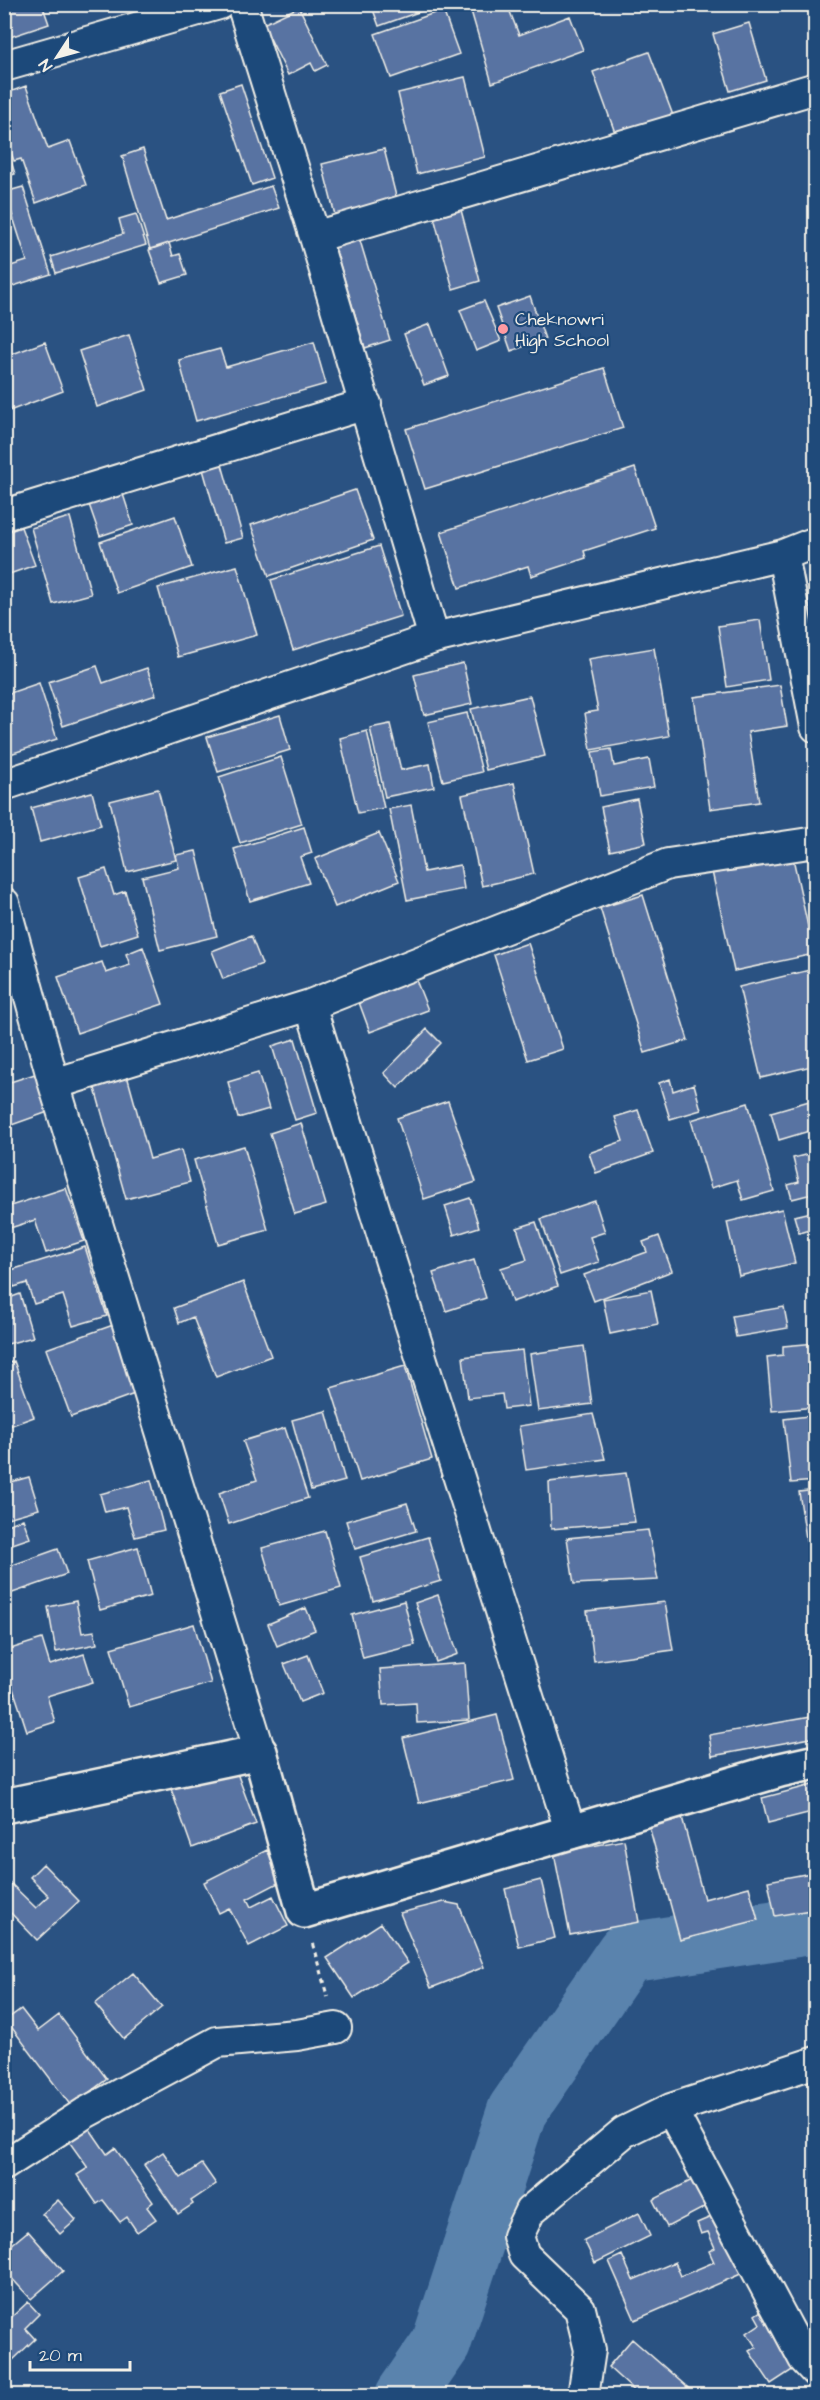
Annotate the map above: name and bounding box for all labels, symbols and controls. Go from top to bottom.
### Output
north arrow [27,27,87,87]
text: N [34,55,58,76]
place label: Cheknowri High School [515,307,609,354]
marker: Cheknowri High School [496,322,510,336]
scale bar [30,2334,130,2372]
text: 20 m [39,2343,82,2368]

